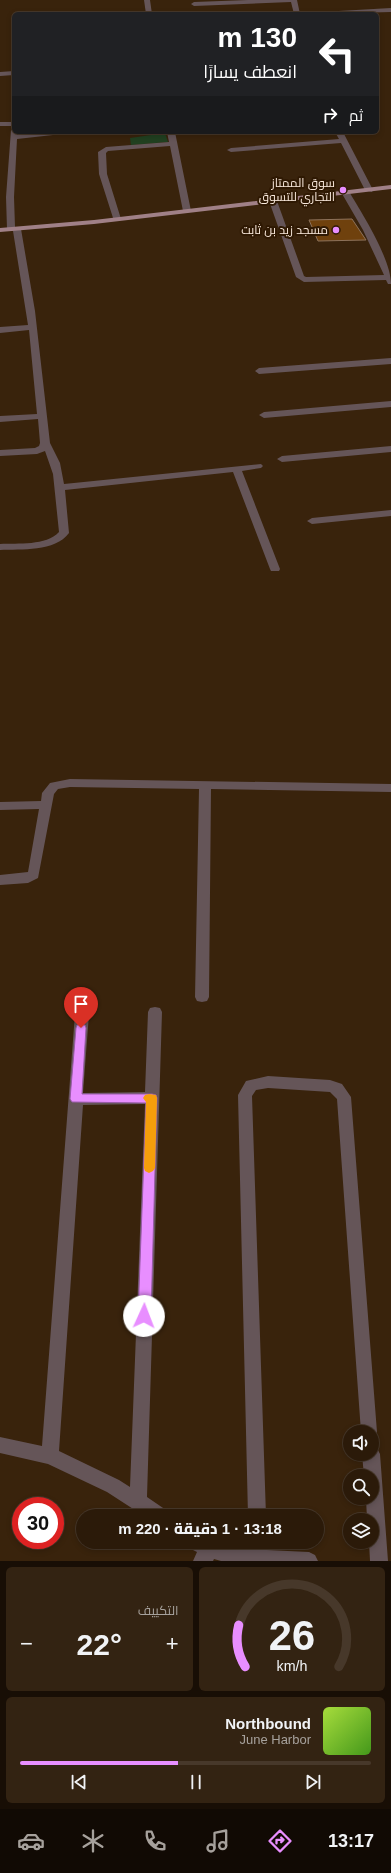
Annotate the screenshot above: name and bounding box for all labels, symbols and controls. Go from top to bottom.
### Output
text: 130 m [218,22,297,53]
icon: left [311,28,363,80]
text: انعطف يسارًا [203,62,297,82]
icon: right [319,104,341,126]
text: ثم [349,107,363,124]
place label: سوق الممتاز التجاري للتسوق [259,176,335,207]
marker: سوق الممتاز التجاري للتسوق [338,185,348,195]
place label: مسجد زيد بن ثابت [241,223,328,237]
marker: مسجد زيد بن ثابت [331,225,341,235]
pin [64,987,98,1028]
icon: arrive [70,993,92,1015]
position arrow [123,1295,165,1337]
map controls [343,1425,379,1549]
button: sound [343,1425,379,1461]
button: search [343,1469,379,1505]
speed limit sign: 30 [12,1497,64,1549]
button: layers [343,1513,379,1549]
text: 13:18 · 1 دقيقة · 220 m [118,1520,282,1537]
text: التكييف [138,1603,179,1618]
text: 26 [269,1612,315,1659]
text: 22° [77,1628,122,1661]
text: − [20,1631,33,1656]
text: + [166,1631,179,1656]
text: km/h [276,1658,307,1674]
text: Northbound [225,1715,311,1732]
text: June Harbor [239,1732,311,1747]
icon: previous [68,1771,90,1793]
icon: pause [185,1771,207,1793]
icon: next [302,1771,324,1793]
icon: car [17,1827,45,1855]
icon: climate [79,1827,107,1855]
icon: phone [141,1827,169,1855]
icon: music [204,1827,232,1855]
icon: directions [266,1827,294,1855]
text: 13:17 [328,1831,374,1851]

